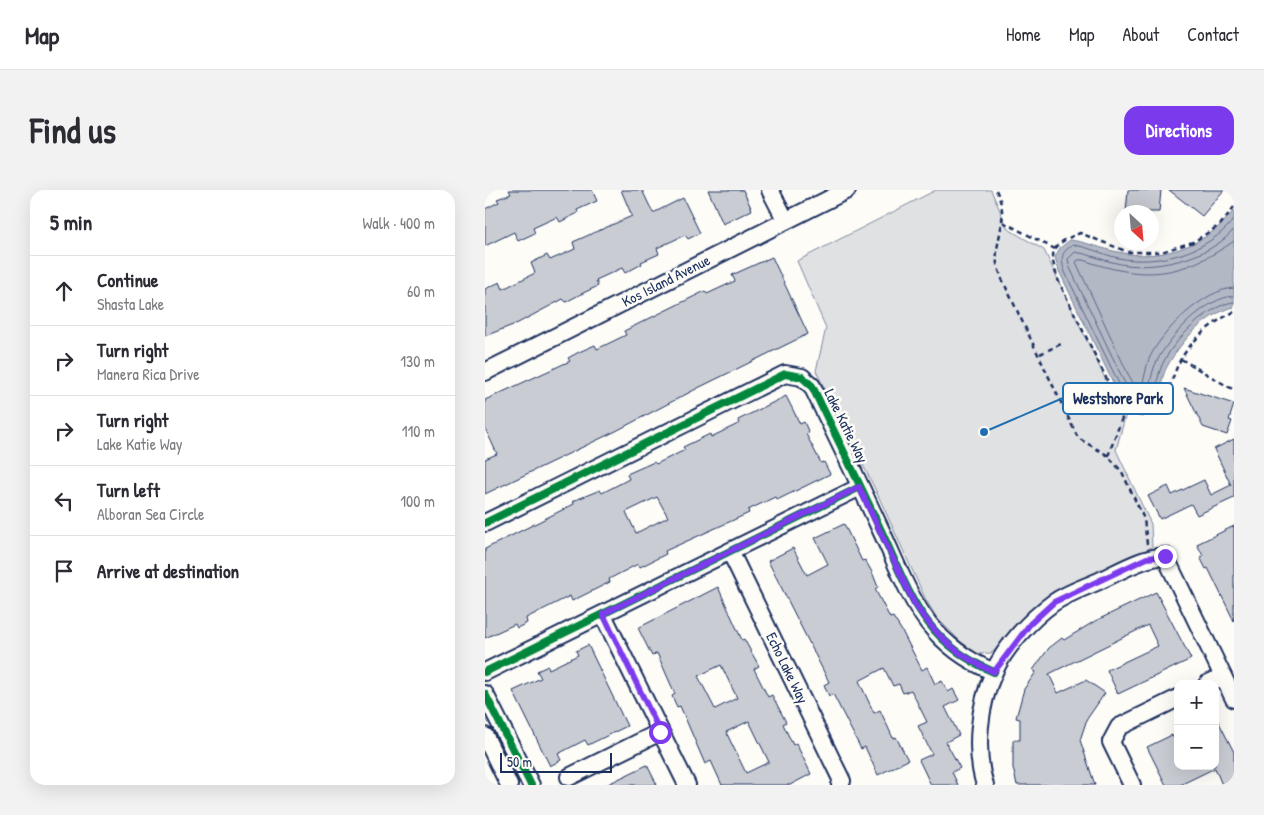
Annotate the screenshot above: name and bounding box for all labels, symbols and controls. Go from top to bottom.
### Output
text: Map [25,19,59,51]
text: Home [1006,22,1041,47]
text: Map [1069,22,1094,47]
text: About [1122,22,1159,47]
text: Contact [1187,22,1239,47]
button: Directions [1124,106,1234,155]
text: Find us [30,107,116,154]
north arrow [1114,205,1159,250]
text: 5 min [50,208,92,237]
text: Walk · 400 m [363,212,435,234]
street label: Kos Island Avenue [618,249,714,312]
text: Continue [97,267,158,293]
icon: ahead [50,277,78,305]
text: 60 m [407,280,435,302]
text: Shasta Lake [97,293,164,315]
text: Turn right [97,337,168,363]
icon: right [50,347,78,375]
text: 130 m [400,350,435,372]
text: Manera Rica Drive [97,363,200,385]
callout: Westshore Park [1063,383,1173,414]
street label: Lake Katie Way [819,385,873,466]
text: Westshore Park [1073,387,1163,409]
text: Turn right [97,407,168,433]
icon: right [50,417,78,445]
text: 110 m [402,420,435,442]
text: Lake Katie Way [97,433,183,455]
text: Turn left [97,477,160,503]
icon: left [50,487,78,515]
text: 100 m [400,490,435,512]
text: Alboran Sea Circle [97,503,204,525]
route end [1154,545,1177,568]
icon: arrive [50,557,78,585]
text: Arrive at destination [97,558,239,584]
street label: Echo Lake Way [761,629,814,707]
map controls [1174,680,1219,770]
button: + [1174,680,1219,725]
route start [649,721,672,744]
button: − [1174,725,1219,770]
scale bar [500,750,613,773]
text: 50 m [507,752,532,771]

